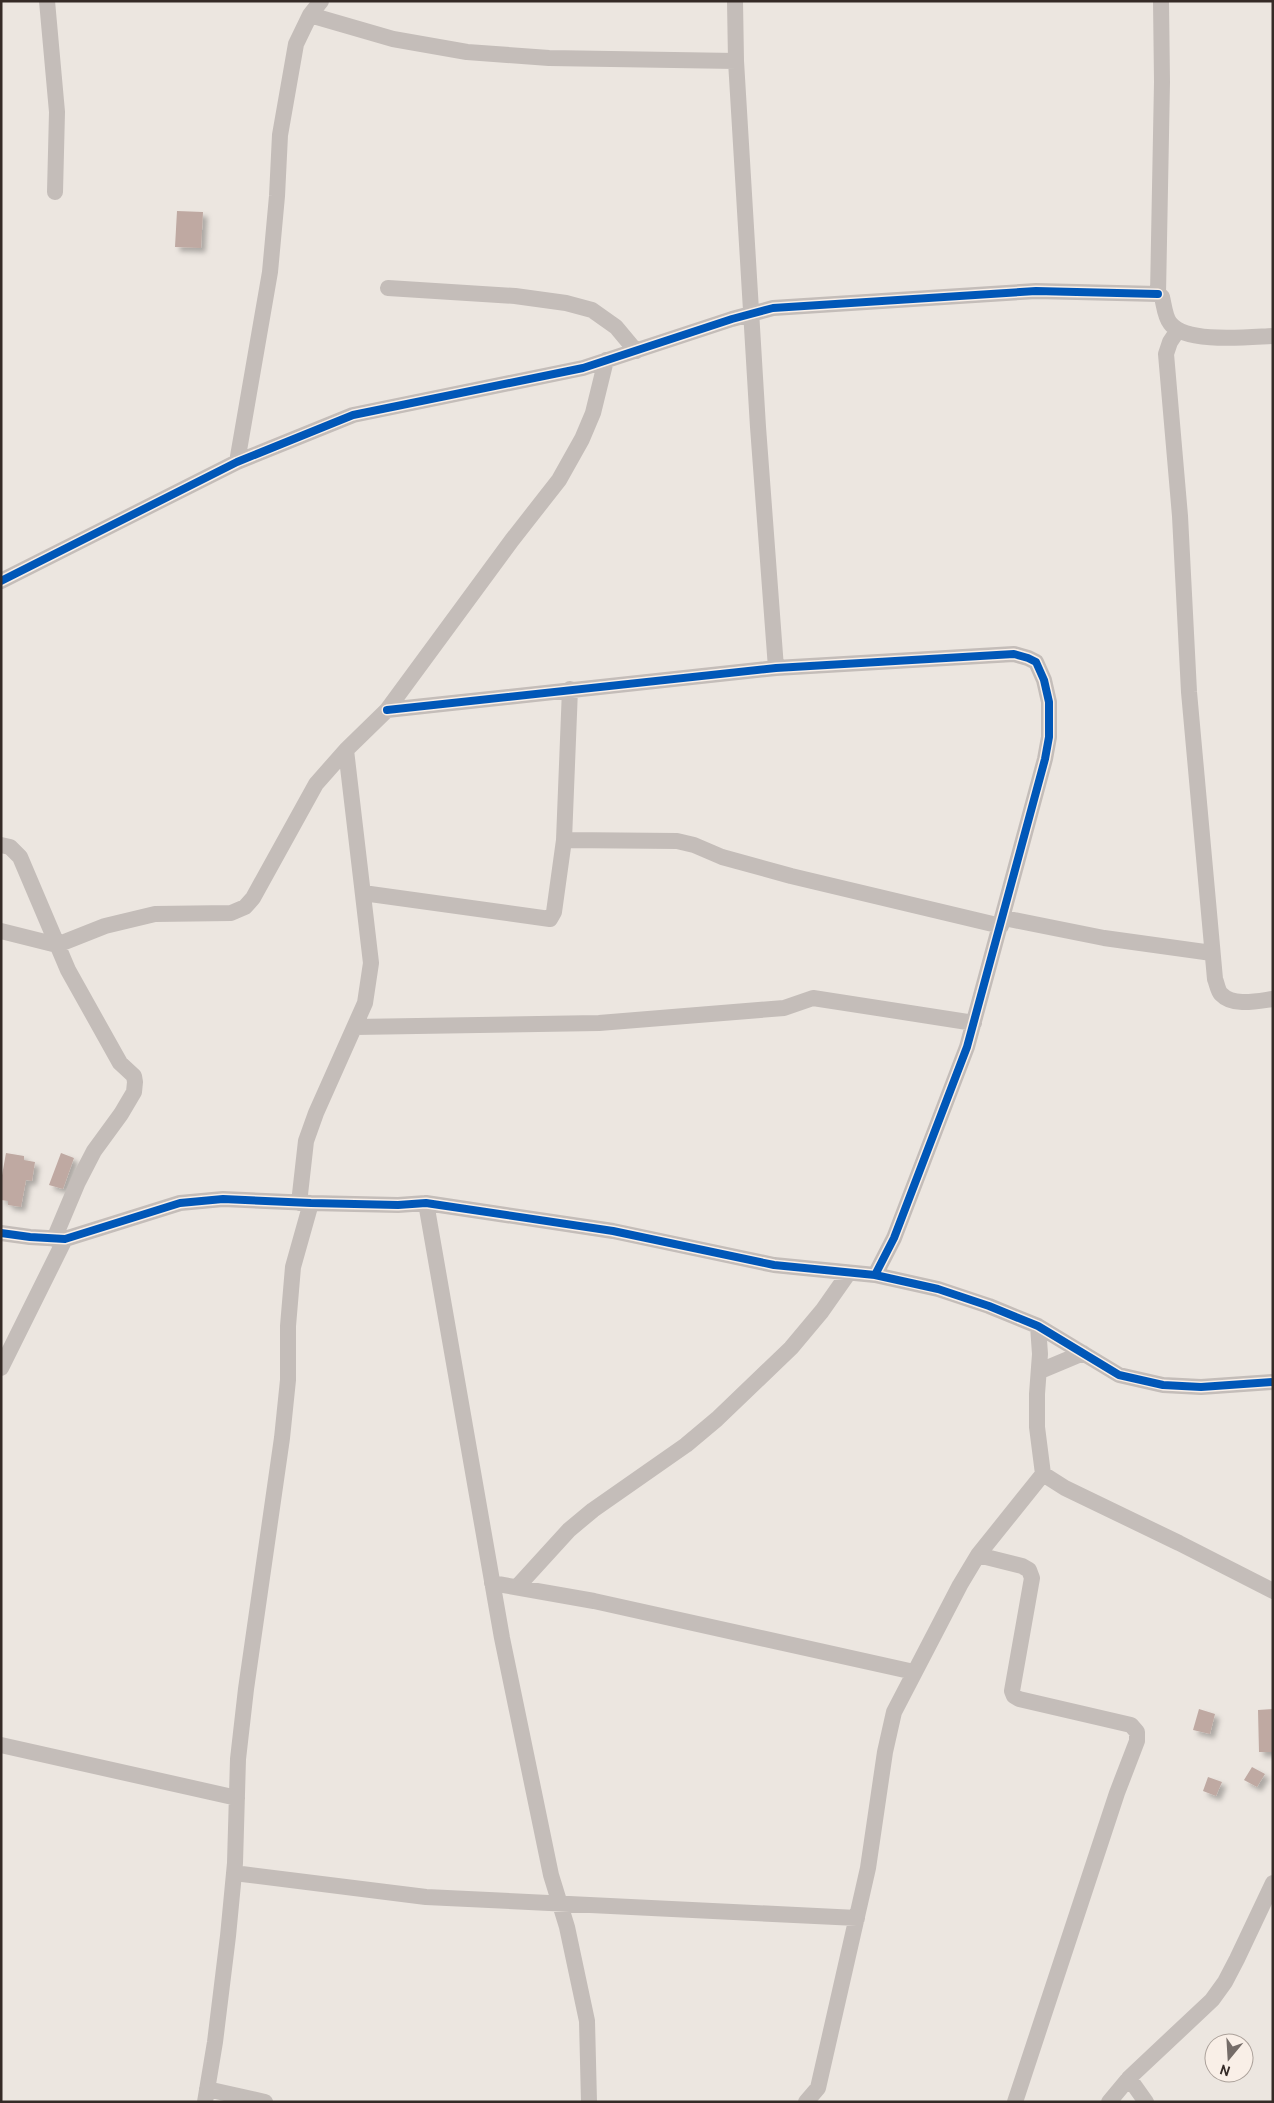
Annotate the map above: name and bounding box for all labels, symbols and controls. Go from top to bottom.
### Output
north arrow [1204,2033,1254,2083]
text: N [1217,2060,1232,2080]

